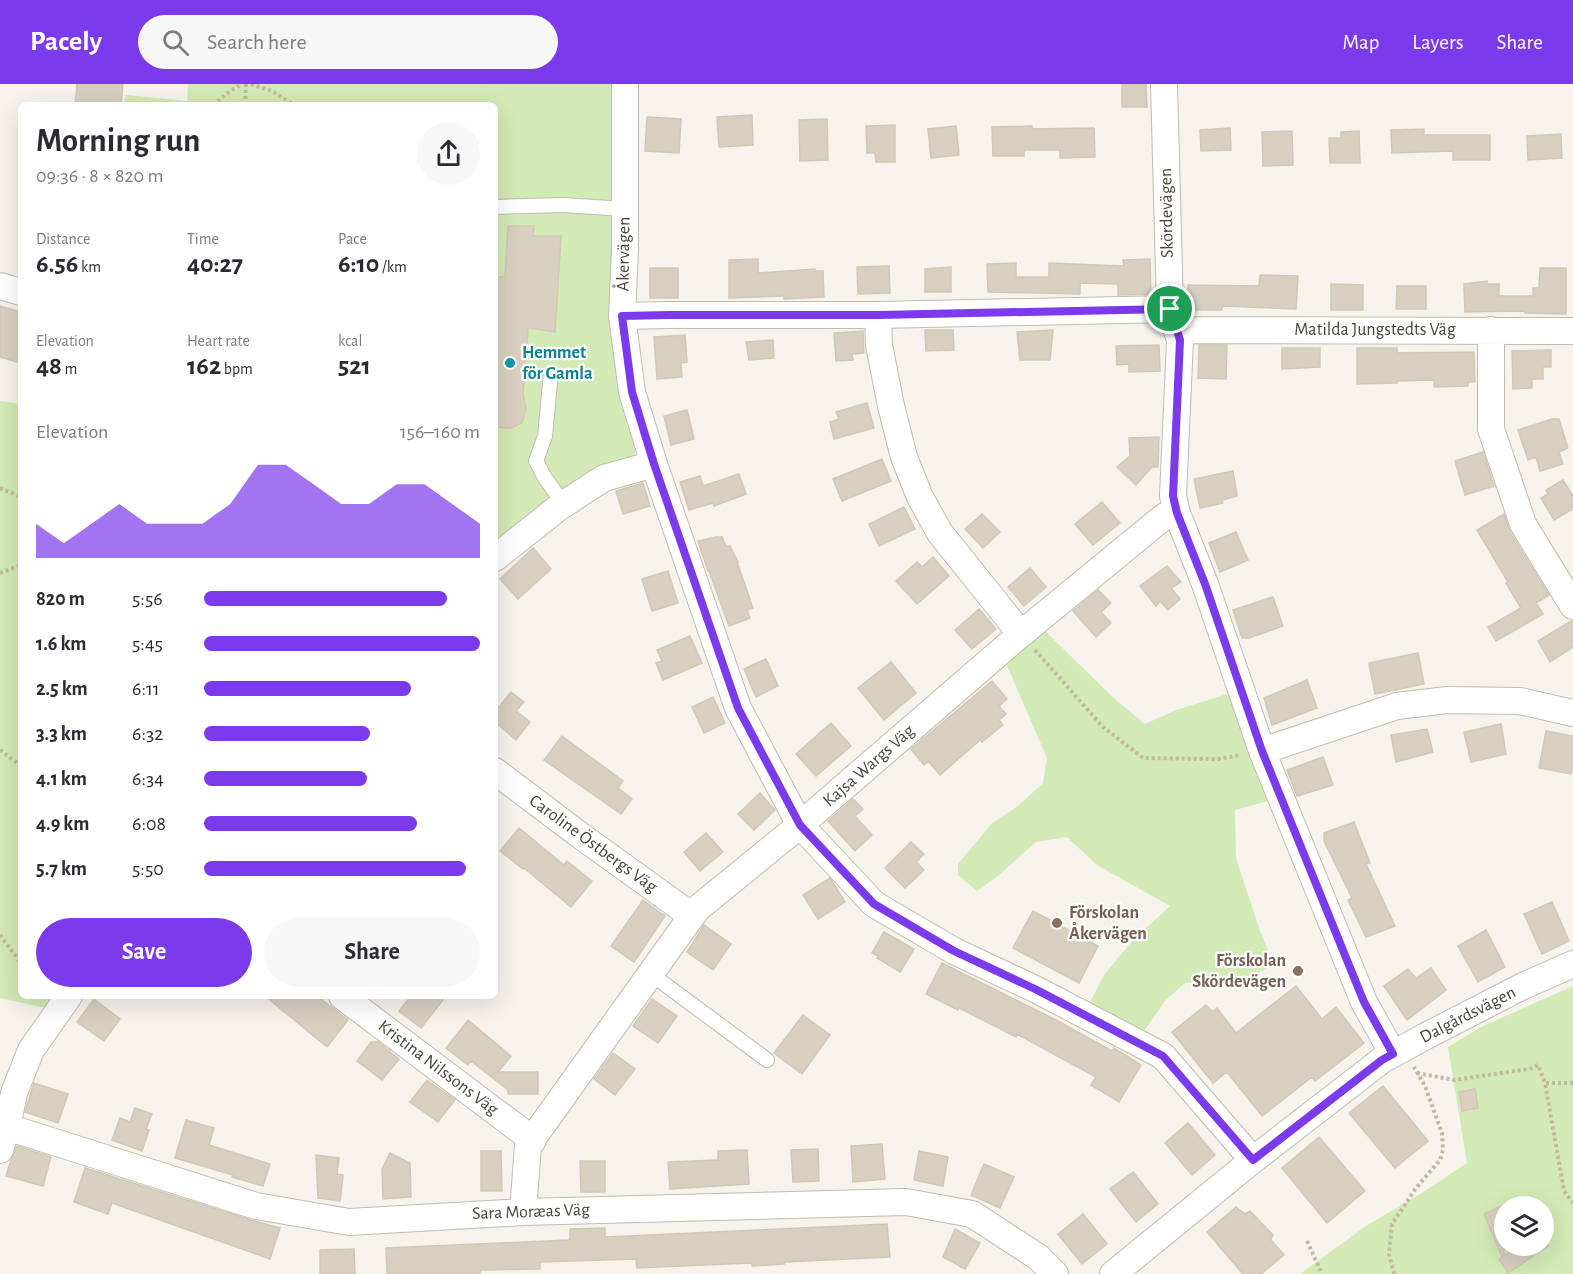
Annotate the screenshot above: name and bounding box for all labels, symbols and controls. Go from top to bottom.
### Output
search box [138,15,558,69]
icon: search [159,26,192,59]
text: Pacely [30,28,102,56]
text: Search here [207,31,307,53]
text: Map [1343,32,1379,53]
text: Layers [1412,32,1463,53]
text: Share [1496,32,1543,53]
button: share [417,122,480,185]
text: Morning run [36,125,200,158]
text: 09:36 · 8 × 820 m [36,166,163,186]
street label: Skördevägen [1157,168,1177,258]
street label: Åkervägen [611,216,634,291]
text: Distance [36,231,90,247]
text: Time [187,231,219,247]
text: Pace [338,231,367,247]
text: 6.56 [36,251,78,277]
text: 40:27 [187,251,243,277]
text: 6:10 [338,251,379,277]
text: km [78,259,101,275]
text: /km [379,259,407,275]
pin [1144,283,1195,334]
icon: arrive [1153,292,1186,325]
street label: Matilda Jungstedts Väg [1294,321,1456,339]
text: Elevation [36,333,94,349]
text: Heart rate [187,333,250,349]
text: kcal [338,333,362,349]
place label: Hemmet för Gamla [522,344,593,383]
text: 48 [36,353,62,379]
text: 162 [187,353,221,379]
text: 521 [338,353,371,379]
marker: Hemmet för Gamla [503,356,517,370]
text: m [62,361,77,377]
text: bpm [221,361,253,377]
text: Elevation [36,422,108,442]
text: 156–160 m [400,422,480,442]
text: 820 m [36,589,85,609]
text: 5:56 [132,589,163,609]
text: 1.6 km [36,634,87,654]
text: 5:45 [132,634,163,654]
text: 2.5 km [36,679,88,699]
text: 6:11 [132,679,160,699]
street label: Kajsa Wargs Väg [820,722,918,810]
text: 3.3 km [36,724,87,744]
text: 6:32 [132,724,163,744]
text: 4.1 km [36,769,87,789]
text: 6:34 [132,769,164,789]
street label: Caroline Östbergs Väg [526,790,662,896]
text: 4.9 km [36,814,89,834]
text: 6:08 [132,814,166,834]
text: 5.7 km [36,859,87,879]
text: 5:50 [132,859,164,879]
place label: Förskolan Åkervägen [1069,904,1147,943]
marker: Förskolan Åkervägen [1050,916,1064,930]
button: Save [36,918,252,987]
button: Share [264,918,480,987]
place label: Förskolan Skördevägen [1192,952,1286,991]
marker: Förskolan Skördevägen [1291,964,1305,978]
street label: Dalgårdsvägen [1417,983,1519,1047]
street label: Kristina Nilssons Väg [375,1017,502,1119]
map controls [1494,1196,1554,1256]
button: layers [1494,1196,1554,1256]
street label: Sara Moræas Väg [472,1201,590,1223]

